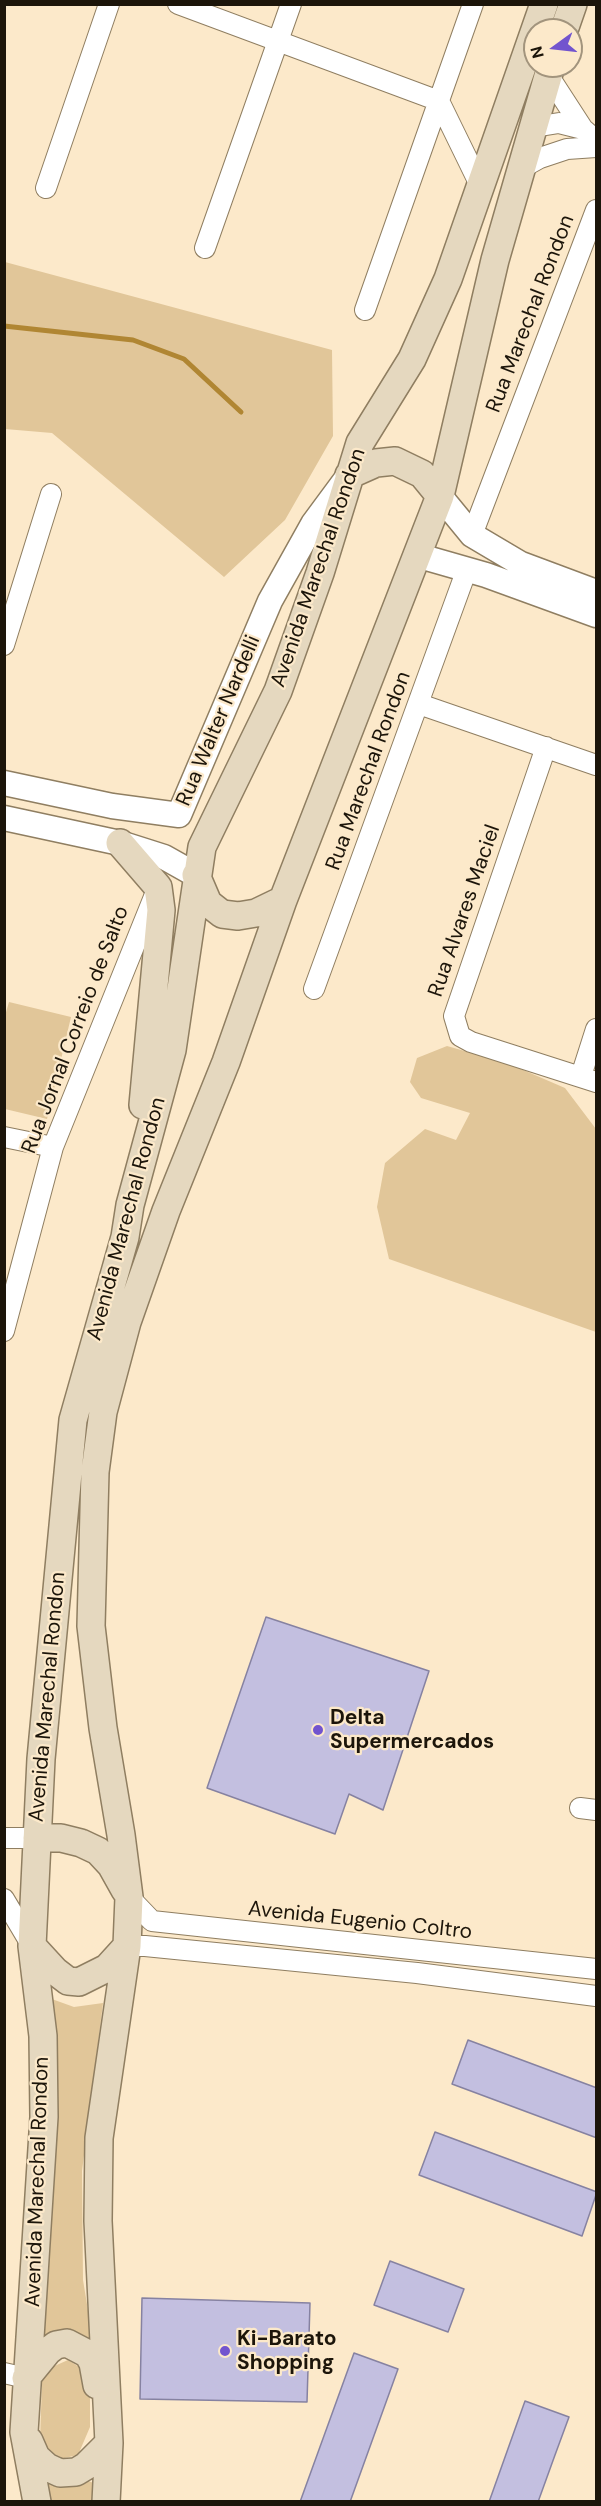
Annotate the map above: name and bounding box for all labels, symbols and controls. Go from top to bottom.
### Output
north arrow [523,18,583,78]
text: N [525,44,549,61]
street label: Rua Marechal Rondon [482,212,580,416]
street label: Avenida Marechal Rondon [266,445,372,691]
street label: Rua Walter Nardelli [172,632,266,810]
street label: Rua Marechal Rondon [321,668,417,874]
street label: Rua Alvares Maciel [424,822,506,1000]
street label: Rua Jornal Correio de Salto [17,903,135,1157]
street label: Avenida Marechal Rondon [82,1095,172,1343]
street label: Avenida Marechal Rondon [25,1571,71,1823]
place label: Delta Supermercados [330,1705,494,1755]
marker: Delta Supermercados [311,1723,325,1737]
street label: Avenida Eugenio Coltro [247,1897,473,1945]
street label: Avenida Marechal Rondon [21,2056,55,2308]
place label: Ki-Barato Shopping [237,2326,337,2376]
marker: Ki-Barato Shopping [218,2344,232,2358]

